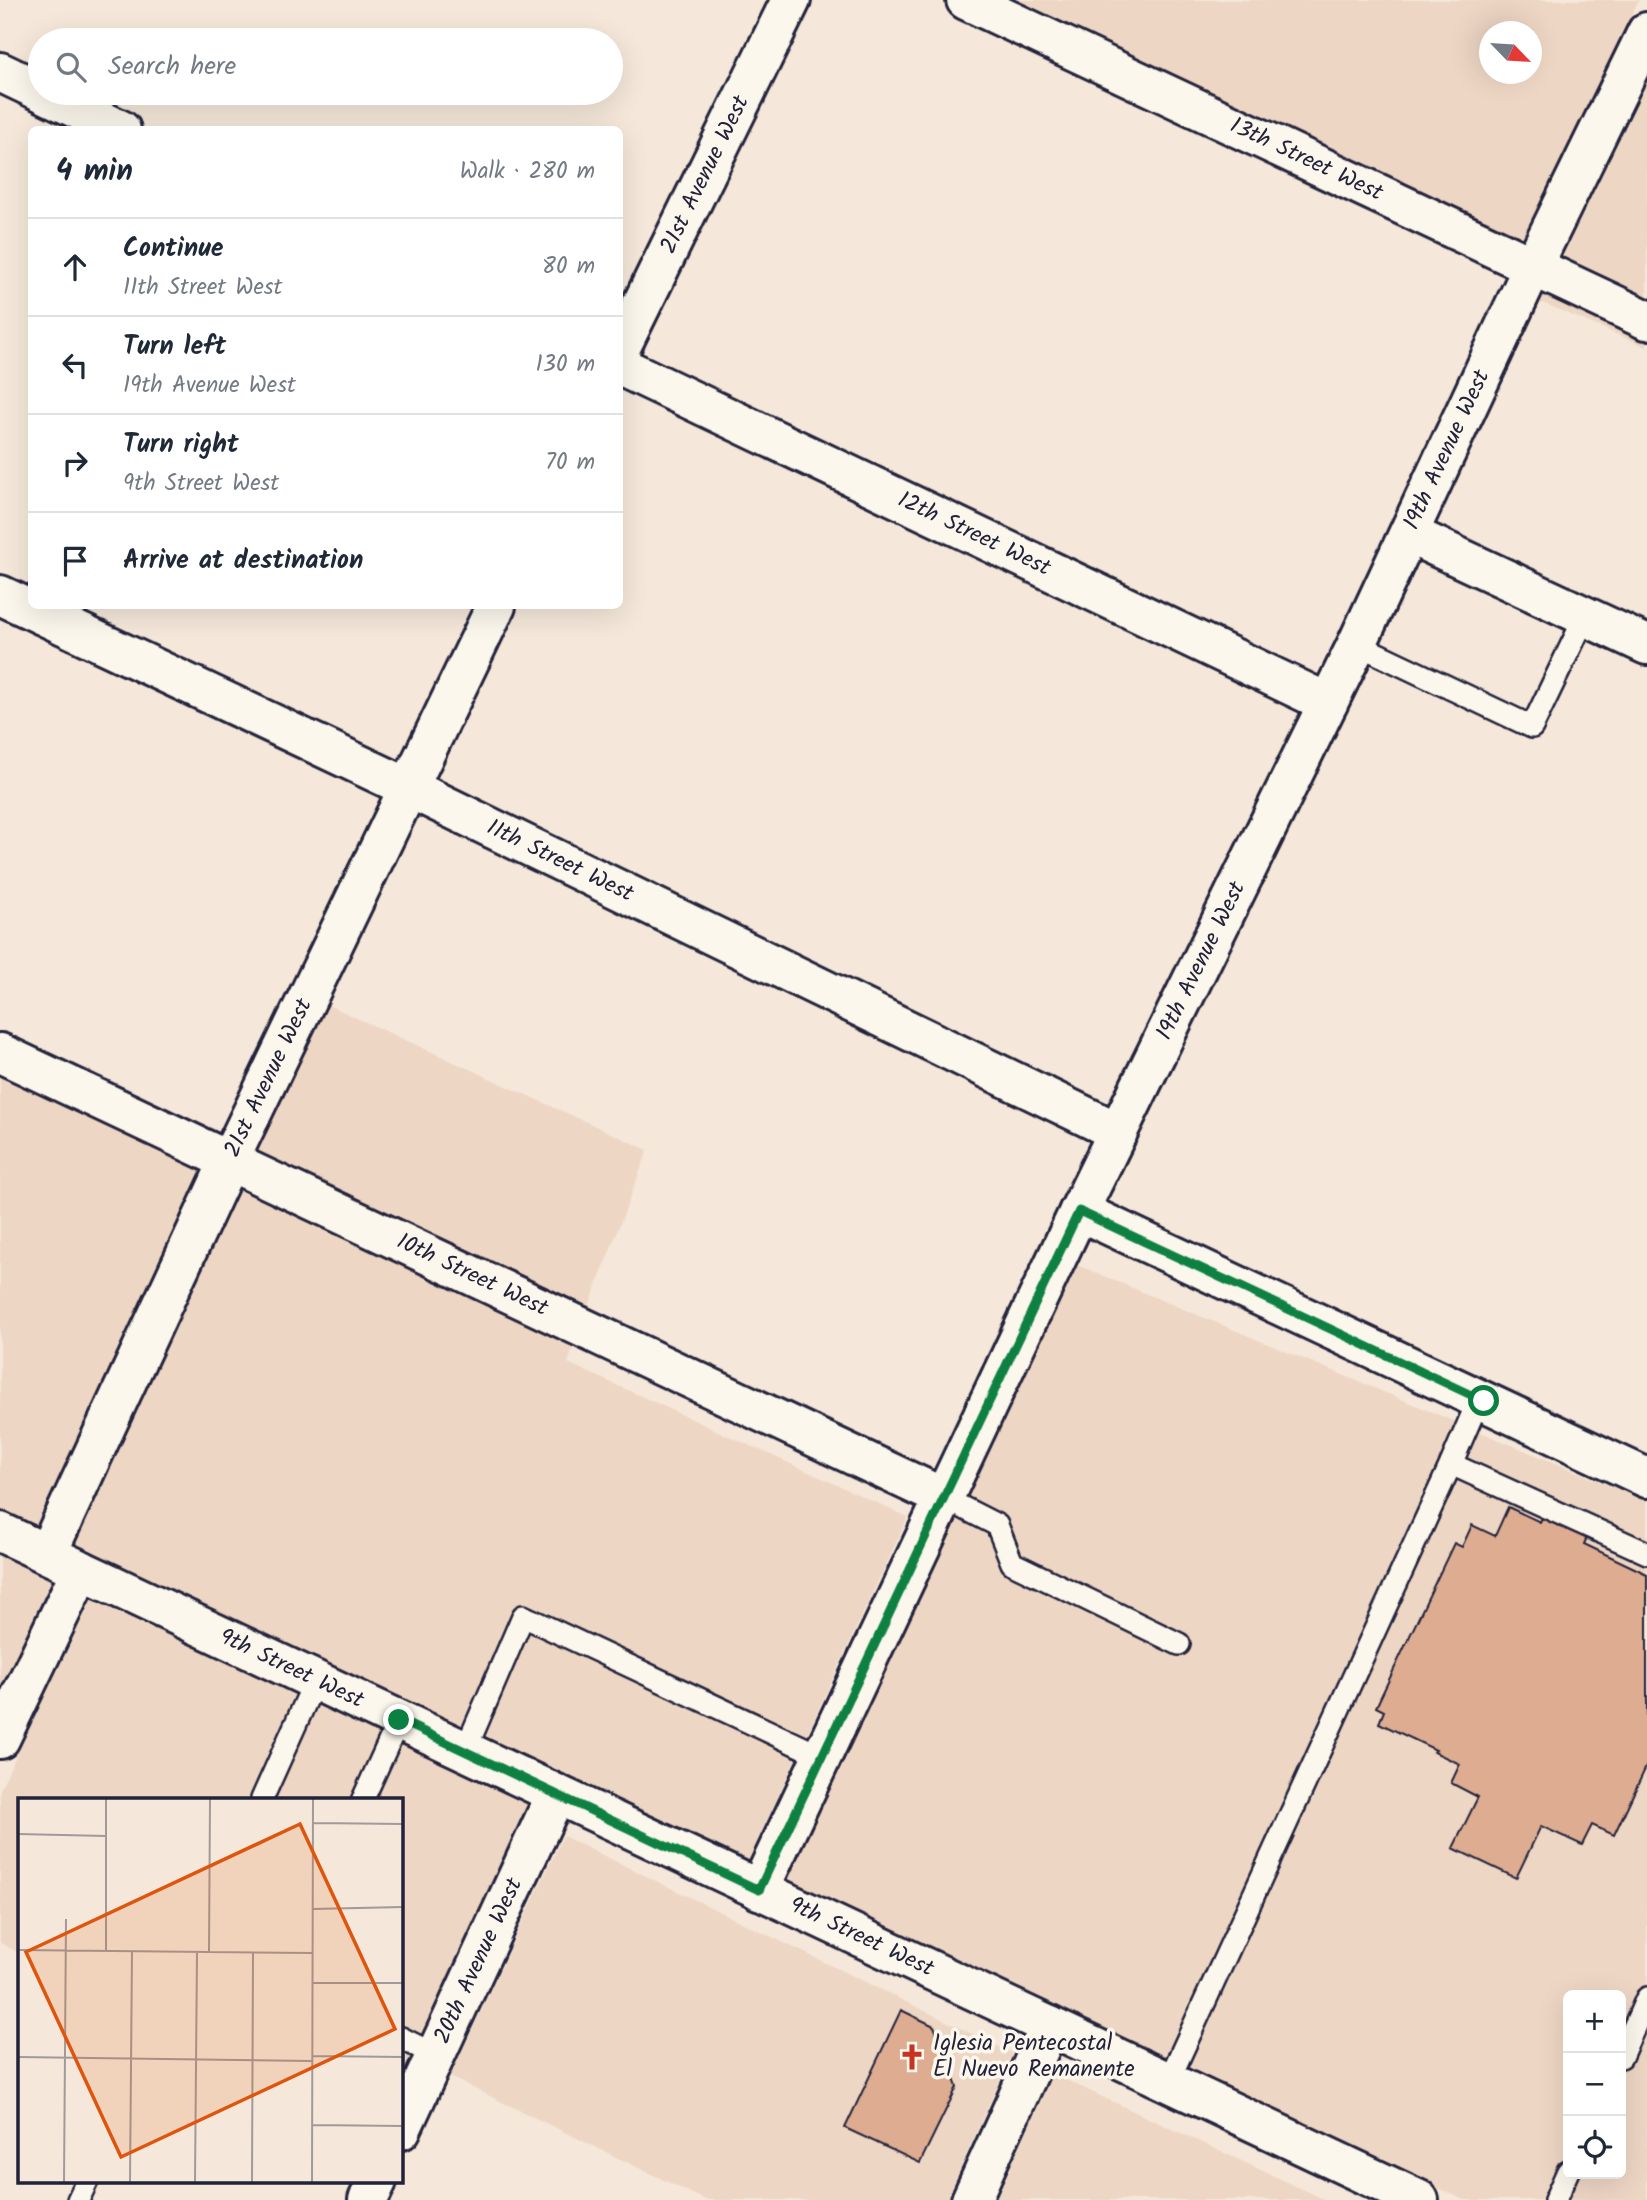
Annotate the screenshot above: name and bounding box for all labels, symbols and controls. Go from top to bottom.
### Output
north arrow [1479,21,1542,84]
search box [28,28,623,105]
text: Search here [108,46,236,88]
icon: search [52,48,90,86]
street label: 21st Avenue West [651,88,760,260]
street label: 13th Street West [1224,108,1390,212]
text: 4 min [56,148,133,196]
text: Walk · 280 m [460,154,595,190]
text: Continue [123,228,224,270]
icon: ahead [56,248,94,286]
text: 80 m [542,249,595,285]
text: 11th Street West [123,270,282,306]
text: Turn left [123,326,226,368]
icon: left [56,346,94,384]
text: 130 m [536,347,595,383]
street label: 19th Avenue West [1394,363,1501,536]
text: 19th Avenue West [123,368,296,404]
text: Turn right [123,424,239,466]
icon: right [56,444,94,482]
text: 70 m [545,445,595,481]
text: 9th Street West [123,466,279,502]
street label: 12th Street West [891,483,1058,587]
text: Arrive at destination [123,540,363,582]
icon: arrive [56,542,94,580]
street label: 11th Street West [480,810,641,913]
street label: 19th Avenue West [1147,874,1256,1047]
street label: 21st Avenue West [215,992,323,1164]
street label: 10th Street West [390,1224,555,1327]
route start [1468,1385,1499,1416]
street label: 9th Street West [213,1620,371,1719]
route end [383,1704,414,1735]
inset map [18,1798,402,2182]
street label: 20th Avenue West [425,1871,533,2050]
street label: 9th Street West [783,1888,941,1988]
map controls [1563,1990,1626,2179]
button: + [1563,1990,1626,2053]
place label: Iglesia Pentecostal El Nuevo Remanente [933,2026,1135,2088]
church icon: Iglesia Pentecostal El Nuevo Remanente [897,2042,927,2072]
button: − [1563,2053,1626,2116]
button: locate [1563,2116,1626,2179]

